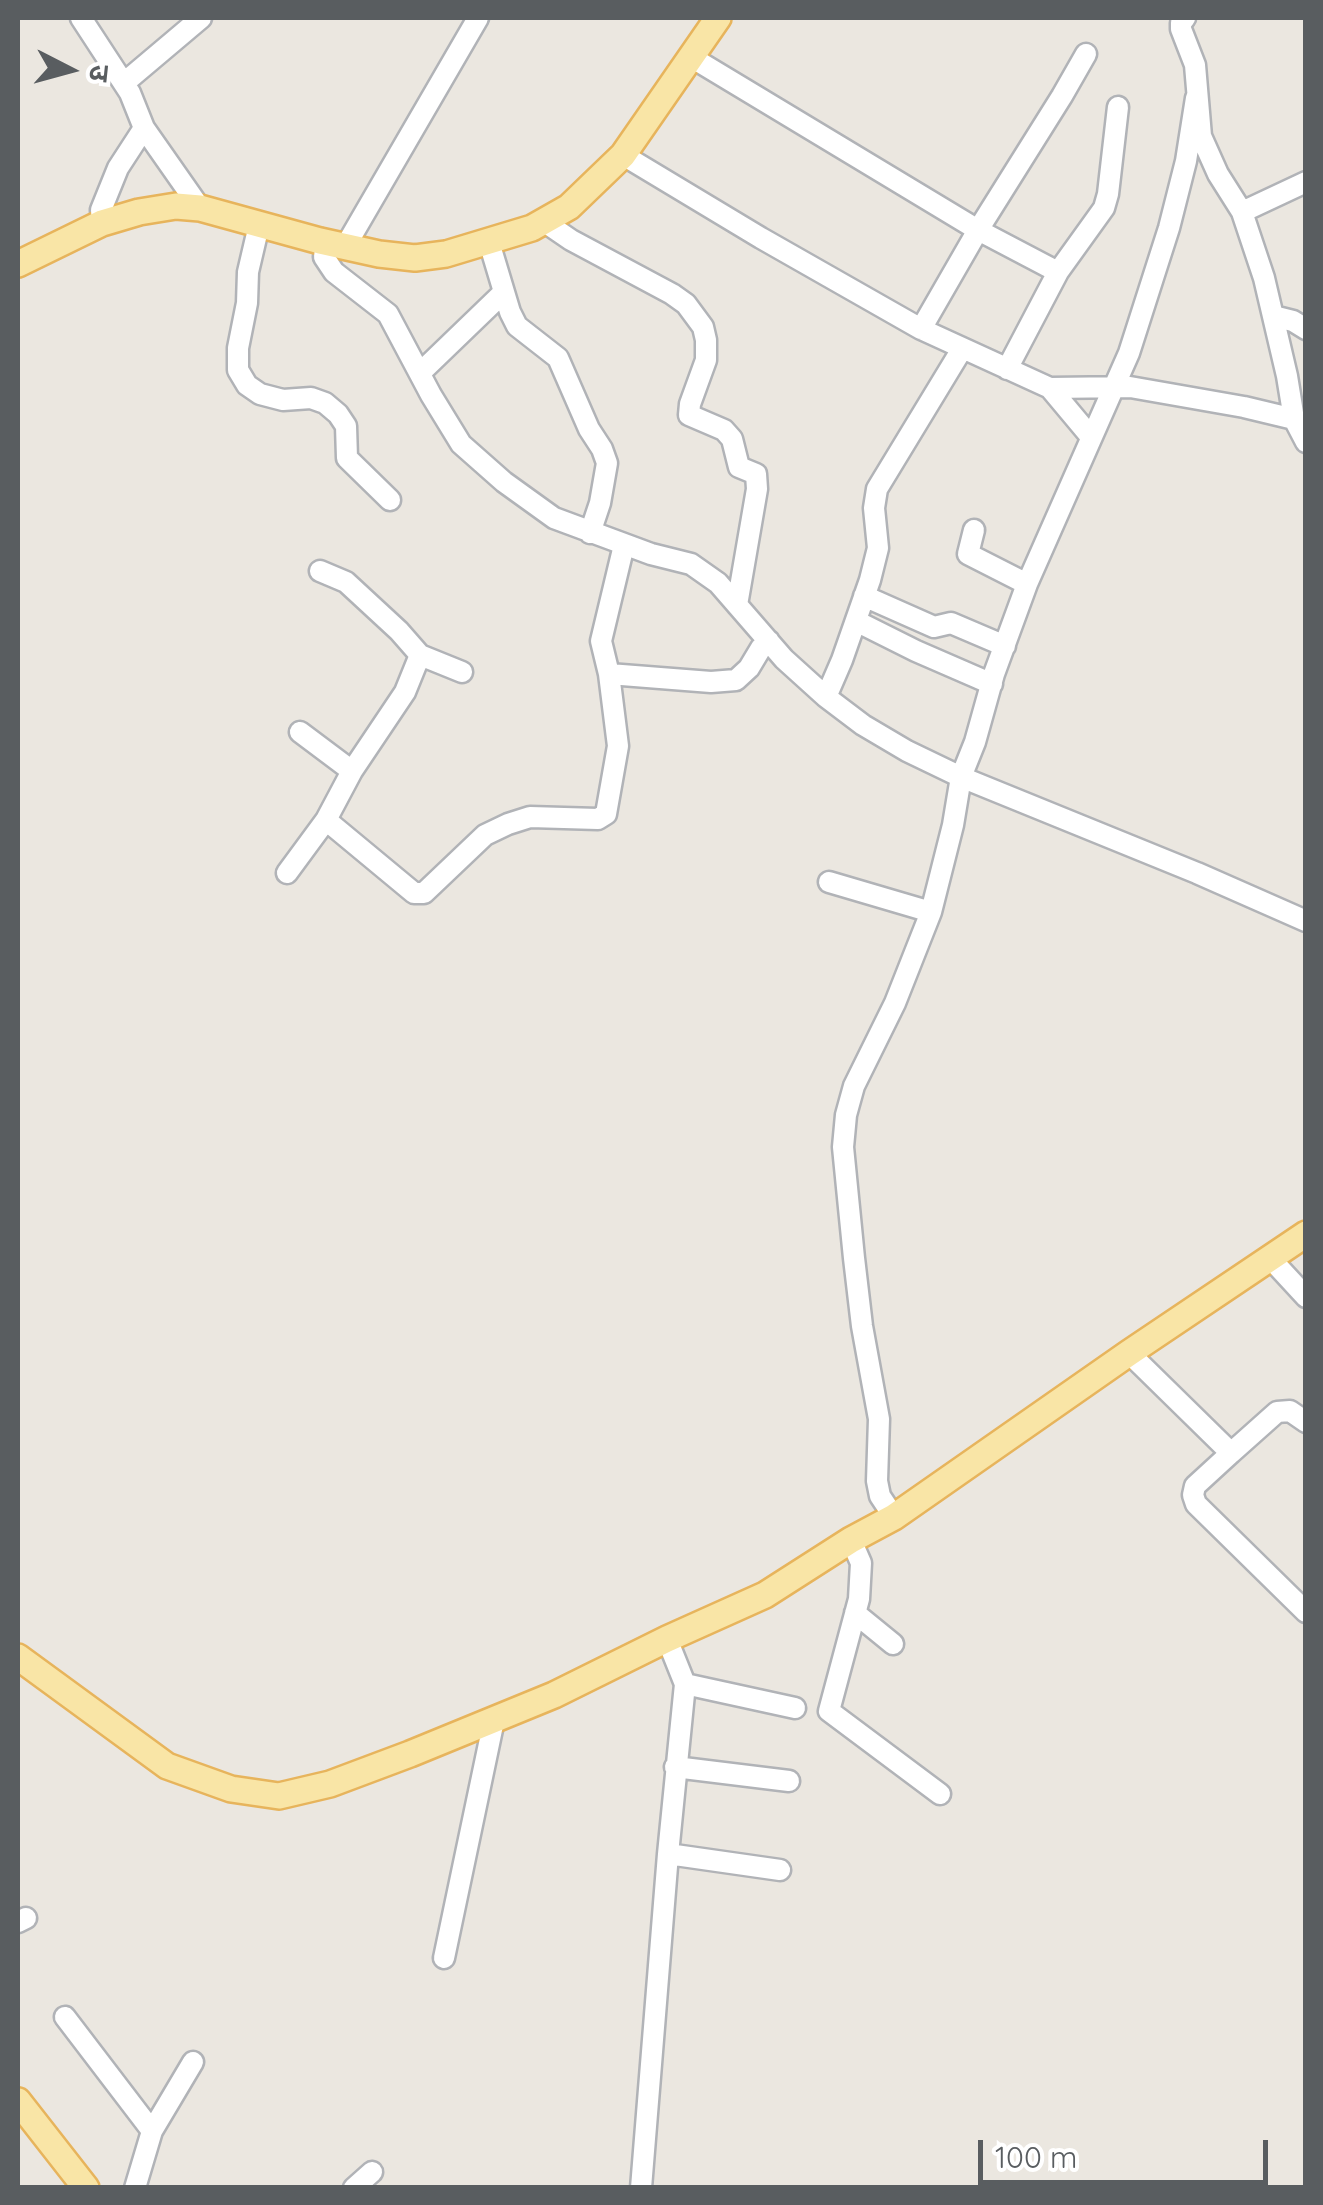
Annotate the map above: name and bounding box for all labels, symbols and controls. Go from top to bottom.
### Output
north arrow [20,20,120,120]
text: उ [82,63,119,83]
scale bar [983,2120,1273,2182]
text: 100 m [995,2138,1077,2176]

